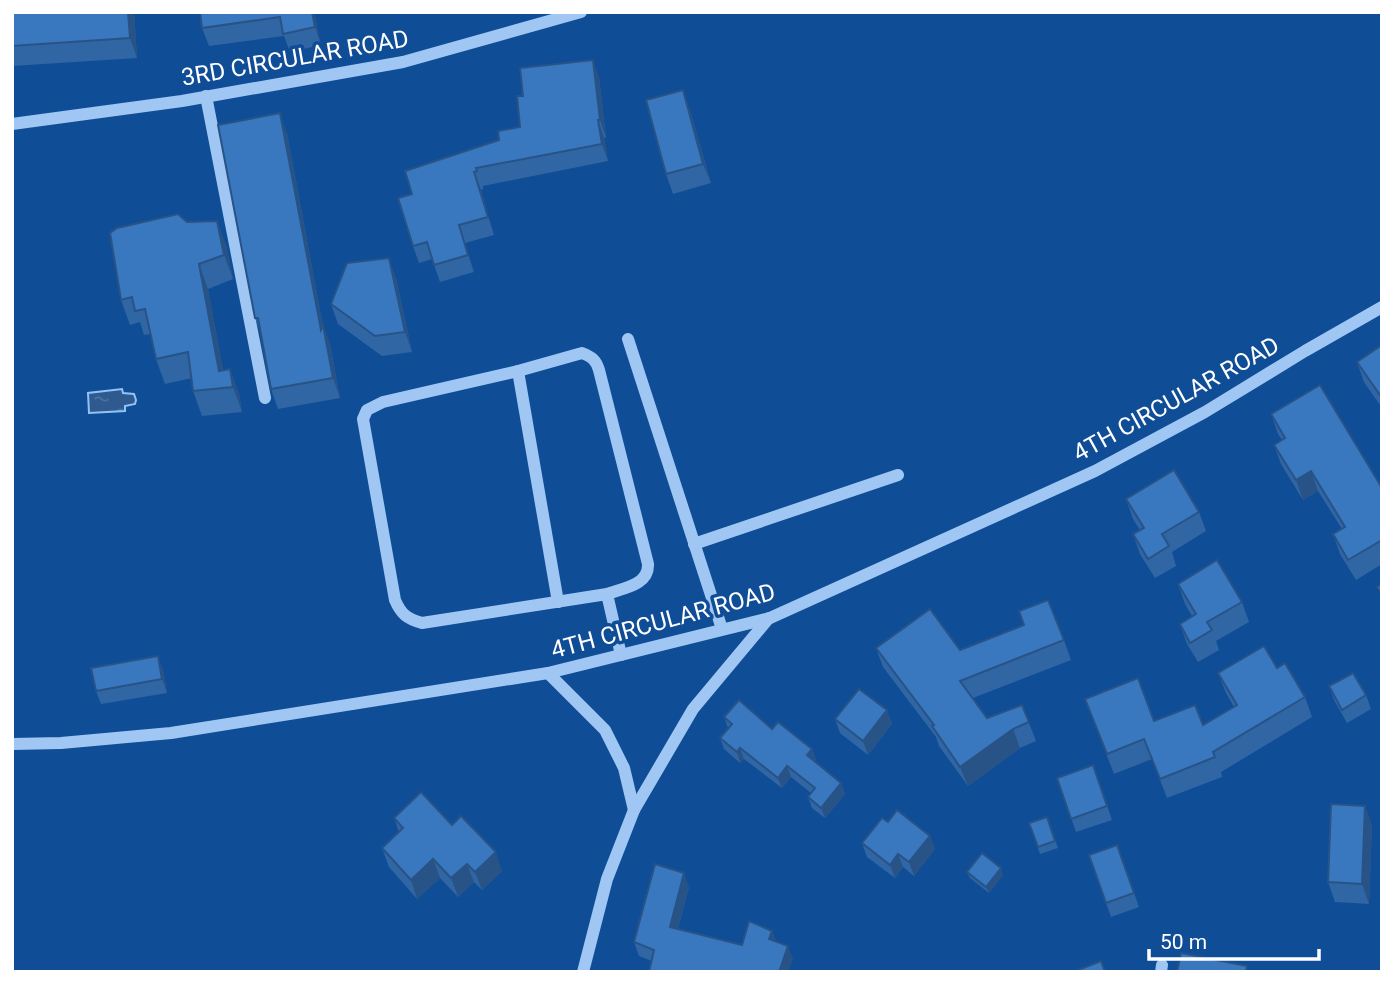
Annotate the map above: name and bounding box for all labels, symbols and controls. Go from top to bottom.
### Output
street label: 3RD CIRCULAR ROAD [179,24,411,92]
street label: 4TH CIRCULAR ROAD [1068,331,1284,467]
street label: 4TH CIRCULAR ROAD [548,578,778,664]
scale bar [1149,918,1319,962]
text: 50 m [1160,930,1207,954]

